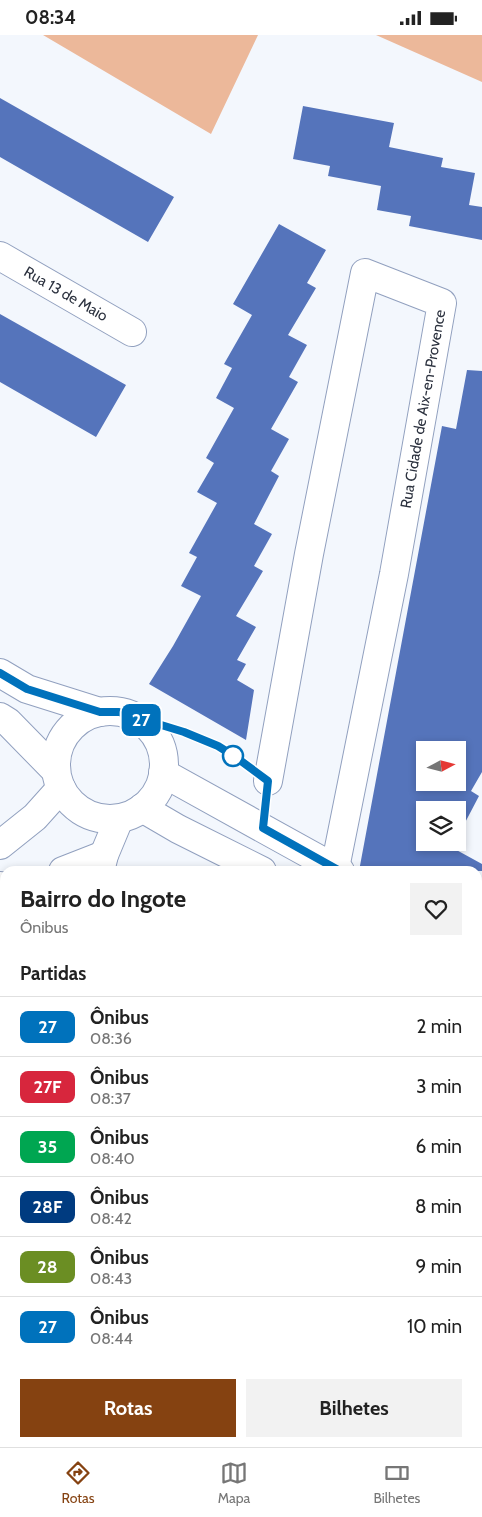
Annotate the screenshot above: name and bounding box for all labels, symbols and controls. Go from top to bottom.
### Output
text: 08:34 [25,6,76,29]
street label: Rua 13 de Maio [21,263,111,325]
street label: Rua Cidade de Aix-en-Provence [397,308,449,510]
line badge: 27 [118,704,164,736]
text: 27 [132,709,150,731]
north arrow [416,741,466,791]
map controls [416,741,466,851]
unlabelled marker [222,745,244,767]
button: layers [416,801,466,851]
button: heart [410,883,462,935]
text: Bairro do Ingote [20,884,186,913]
text: Ônibus [20,918,68,937]
text: Partidas [20,962,86,985]
text: Ônibus [90,1006,149,1029]
text: 2 min [416,1015,462,1038]
text: 27 [38,1016,57,1038]
text: 08:36 [90,1029,132,1048]
text: Ônibus [90,1066,149,1089]
text: 3 min [416,1075,462,1098]
text: 27F [33,1076,62,1098]
text: 08:37 [90,1089,131,1108]
text: Ônibus [90,1126,149,1149]
text: 6 min [416,1135,462,1158]
text: 35 [38,1136,57,1158]
text: 08:40 [90,1149,135,1168]
text: Ônibus [90,1186,149,1209]
text: 8 min [415,1195,462,1218]
text: 28F [33,1196,62,1218]
text: 08:42 [90,1209,132,1228]
text: Ônibus [90,1246,149,1269]
text: 9 min [416,1255,462,1278]
text: 28 [37,1256,58,1278]
text: 08:43 [90,1269,132,1288]
text: Ônibus [90,1306,149,1329]
text: 10 min [407,1315,462,1338]
text: 27 [38,1316,57,1338]
text: 08:44 [90,1329,133,1348]
button: Rotas [20,1379,236,1437]
button: Bilhetes [246,1379,462,1437]
tab: Rotas [62,1459,95,1507]
tab: Mapa [218,1459,250,1507]
tab: Bilhetes [373,1459,420,1507]

